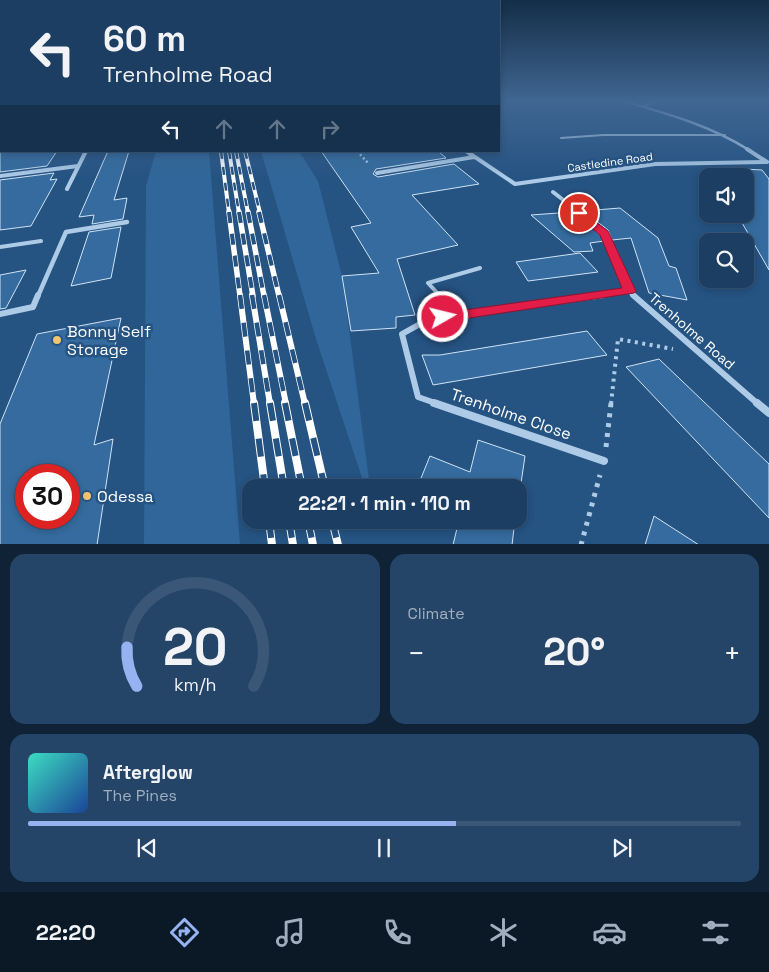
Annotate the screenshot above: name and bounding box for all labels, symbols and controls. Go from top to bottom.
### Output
text: 60 m [103,17,186,61]
icon: left [20,20,85,85]
text: Trenholme Road [103,60,273,88]
icon: left [157,115,185,143]
icon: ahead [210,115,238,143]
icon: ahead [263,115,291,143]
icon: right [316,115,344,143]
street label: Castledine Road [566,149,654,175]
map controls [699,168,754,288]
button: sound [699,168,754,223]
pin [558,192,600,234]
icon: arrive [565,199,593,227]
button: search [699,233,754,288]
street label: Trenholme Road [645,289,739,373]
position arrow [416,290,468,342]
place label: Bonny Self Storage [67,321,151,360]
marker: Bonny Self Storage [51,334,63,346]
street label: Trenholme Close [448,384,574,444]
speed limit sign: 30 [15,464,80,529]
place label: Odessa [97,486,153,507]
marker: Odessa [81,490,93,502]
text: 22:21 · 1 min · 110 m [298,491,471,516]
text: Climate [408,603,465,624]
text: 20 [162,614,227,680]
text: 20° [543,628,605,676]
text: − [408,635,425,671]
text: + [724,635,741,671]
text: km/h [173,673,216,696]
text: Afterglow [103,760,193,785]
text: The Pines [103,785,177,806]
icon: previous [133,834,161,862]
icon: pause [370,834,398,862]
icon: next [608,834,636,862]
icon: directions [167,915,202,950]
icon: music [273,915,308,950]
icon: phone [380,915,415,950]
icon: climate [486,915,521,950]
icon: car [592,915,627,950]
icon: filters [698,915,733,950]
text: 22:20 [36,918,96,946]

